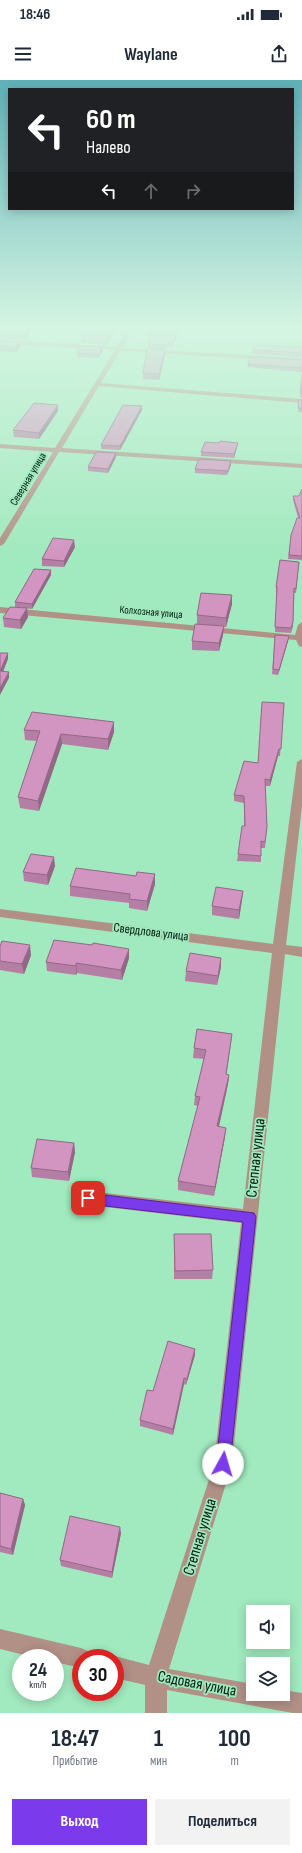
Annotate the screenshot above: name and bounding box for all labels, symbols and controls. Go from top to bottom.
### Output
text: 18:46 [20,5,50,24]
icon: menu [12,43,34,65]
icon: share [268,43,290,65]
text: Waylane [124,44,178,65]
text: 60 m [86,103,135,136]
icon: left [20,104,72,156]
text: Налево [86,137,131,158]
icon: left [98,180,120,202]
icon: ahead [140,180,162,202]
icon: right [182,180,204,202]
street label: Северная улица [7,450,49,508]
street label: Колхозная улица [119,603,183,621]
street label: Свердлова улица [113,919,189,945]
street label: Степная улица [242,1117,270,1199]
pin [71,1181,105,1215]
icon: arrive [77,1187,99,1209]
position arrow [202,1443,244,1485]
street label: Степная улица [179,1496,221,1578]
map controls [246,1605,290,1701]
button: sound [246,1605,290,1649]
speed limit sign: 30 [72,1649,124,1701]
button: layers [246,1657,290,1701]
text: 24 [29,1658,47,1682]
street label: Садовая улица [156,1667,238,1701]
text: km/h [29,1679,47,1691]
text: 18:47 [51,1724,99,1753]
text: 1 [154,1724,163,1753]
text: 100 [218,1724,251,1753]
text: Прибытие [52,1753,97,1769]
text: мин [150,1753,167,1769]
text: m [230,1753,239,1769]
button: Выход [12,1799,147,1845]
button: Поделиться [155,1799,290,1845]

